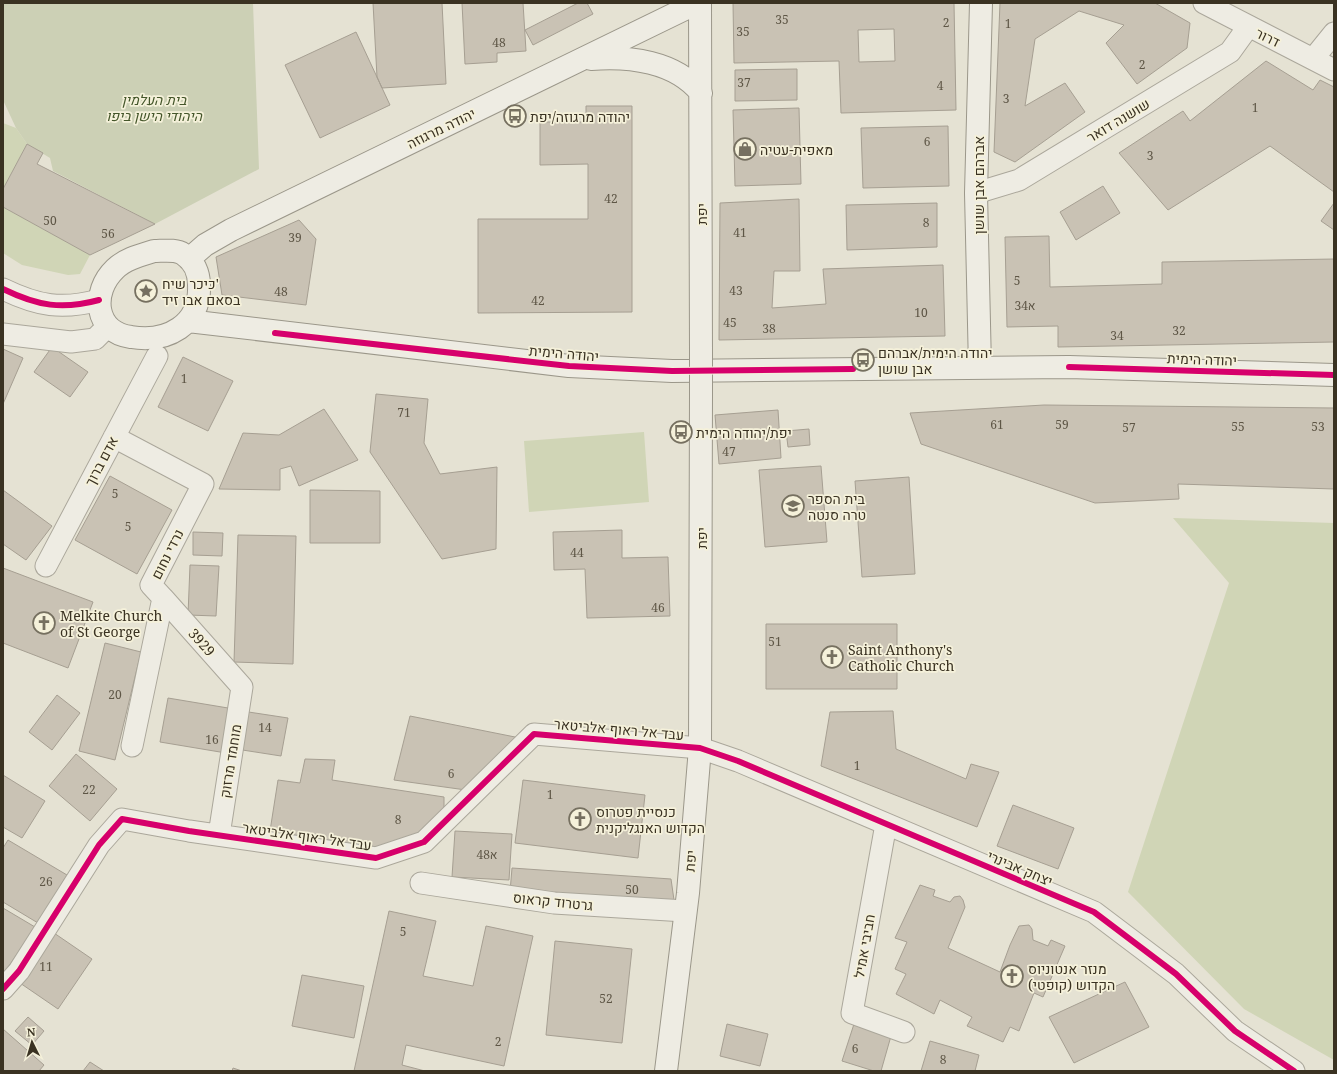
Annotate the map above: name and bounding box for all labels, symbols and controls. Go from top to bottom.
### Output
house number: 35 [775,11,789,28]
house number: 2 [943,14,949,31]
house number: 1 [1005,15,1011,32]
house number: 35 [736,23,750,40]
street label: דרור [1253,23,1283,51]
house number: 48 [492,34,506,51]
house number: 2 [1139,56,1145,73]
house number: 37 [737,74,751,91]
house number: 4 [937,77,944,94]
park label: בית העלמין היהודי הישן ביפו [106,90,203,125]
house number: 3 [1003,90,1010,107]
street label: שושנה דואר [1083,94,1153,146]
house number: 1 [1252,99,1258,116]
street label: יהודה מרגוזה [403,103,479,153]
bus stop icon: יהודה מרגוזה/יפת [502,103,528,129]
place label: יהודה מרגוזה/יפת [530,107,630,126]
house number: 6 [924,133,931,150]
shop icon: מאפית-עטיה [732,136,758,162]
street label: אברהם אבן שושן [969,136,988,234]
place label: מאפית-עטיה [760,140,833,159]
house number: 3 [1147,147,1154,164]
house number: 42 [604,190,618,207]
street label: יפת [692,203,711,225]
house number: 50 [43,212,57,229]
house number: 8 [923,214,930,231]
house number: 41 [733,224,747,241]
house number: 56 [101,225,115,242]
house number: 39 [288,229,302,246]
house number: 5 [1014,272,1020,289]
place label: כיכר שיח' בסאם אבו זיד [162,274,241,309]
place icon: כיכר שיח' בסאם אבו זיד [133,278,159,304]
house number: 43 [729,282,743,299]
house number: 48 [274,283,288,300]
house number: 42 [531,292,545,309]
house number: 34א [1014,297,1036,314]
house number: 10 [914,304,928,321]
house number: 45 [723,314,737,331]
house number: 38 [762,320,776,337]
house number: 32 [1172,322,1186,339]
house number: 34 [1110,327,1124,344]
street label: יהודה הימית [528,340,600,366]
place label: יהודה הימית/אברהם אבן שושן [878,343,992,378]
bus stop icon: יהודה הימית/אברהם אבן שושן [850,347,876,373]
street label: יהודה הימית [1167,348,1237,370]
house number: 1 [181,370,187,387]
house number: 71 [397,404,411,421]
house number: 61 [990,416,1004,433]
house number: 59 [1055,416,1069,433]
house number: 55 [1231,418,1245,435]
house number: 53 [1311,418,1325,435]
bus stop icon: יפת/יהודה הימית [668,419,694,445]
house number: 57 [1122,419,1136,436]
place label: יפת/יהודה הימית [696,423,792,442]
street label: אדם ברוך [80,433,122,489]
house number: 47 [722,443,736,460]
house number: 5 [112,485,118,502]
place label: בית הספר טרה סנטה [808,489,866,524]
school or university icon: בית הספר טרה סנטה [780,493,806,519]
house number: 5 [125,518,131,535]
street label: נרדי נחום [146,526,188,582]
street label: יפת [692,527,711,549]
house number: 44 [570,544,584,561]
house number: 46 [651,599,665,616]
place label: Melkite Church of St George [60,606,163,641]
church icon: Melkite Church of St George [31,610,57,636]
street label: 3929 [184,624,220,660]
house number: 51 [768,633,782,650]
place label: Saint Anthony's Catholic Church [848,640,955,675]
church icon: Saint Anthony's Catholic Church [819,644,845,670]
house number: 20 [108,686,122,703]
street label: עבד אל ראוף אלביטאר [553,714,685,744]
house number: 14 [258,719,272,736]
street label: מוחמד מרזוק [215,723,245,799]
house number: 16 [205,731,219,748]
house number: 1 [854,757,860,774]
house number: 6 [448,765,455,782]
house number: 22 [82,781,96,798]
house number: 1 [547,786,553,803]
place label: כנסיית פטרוס הקדוש האנגליקנית [596,802,705,837]
church icon: כנסיית פטרוס הקדוש האנגליקנית [567,806,593,832]
house number: 8 [395,811,402,828]
street label: עבד אל ראוף אלביטאר [241,818,373,854]
house number: 48א [476,846,498,863]
street label: יצחק אבינרי [984,846,1056,890]
street label: יפת [680,849,700,873]
house number: 26 [39,873,53,890]
house number: 50 [625,881,639,898]
street label: גרטרוד קראוס [512,887,594,915]
street label: חביבי אמיל [849,913,879,979]
house number: 5 [400,923,406,940]
house number: 11 [39,958,53,975]
place label: מנזר אנטוניוס הקדוש (קופטי) [1028,959,1115,994]
church icon: מנזר אנטוניוס הקדוש (קופטי) [999,963,1025,989]
house number: 52 [599,990,613,1007]
north arrow [12,1022,52,1062]
text: N [26,1024,36,1039]
house number: 2 [495,1033,501,1050]
house number: 6 [852,1040,859,1057]
house number: 8 [940,1051,947,1068]

